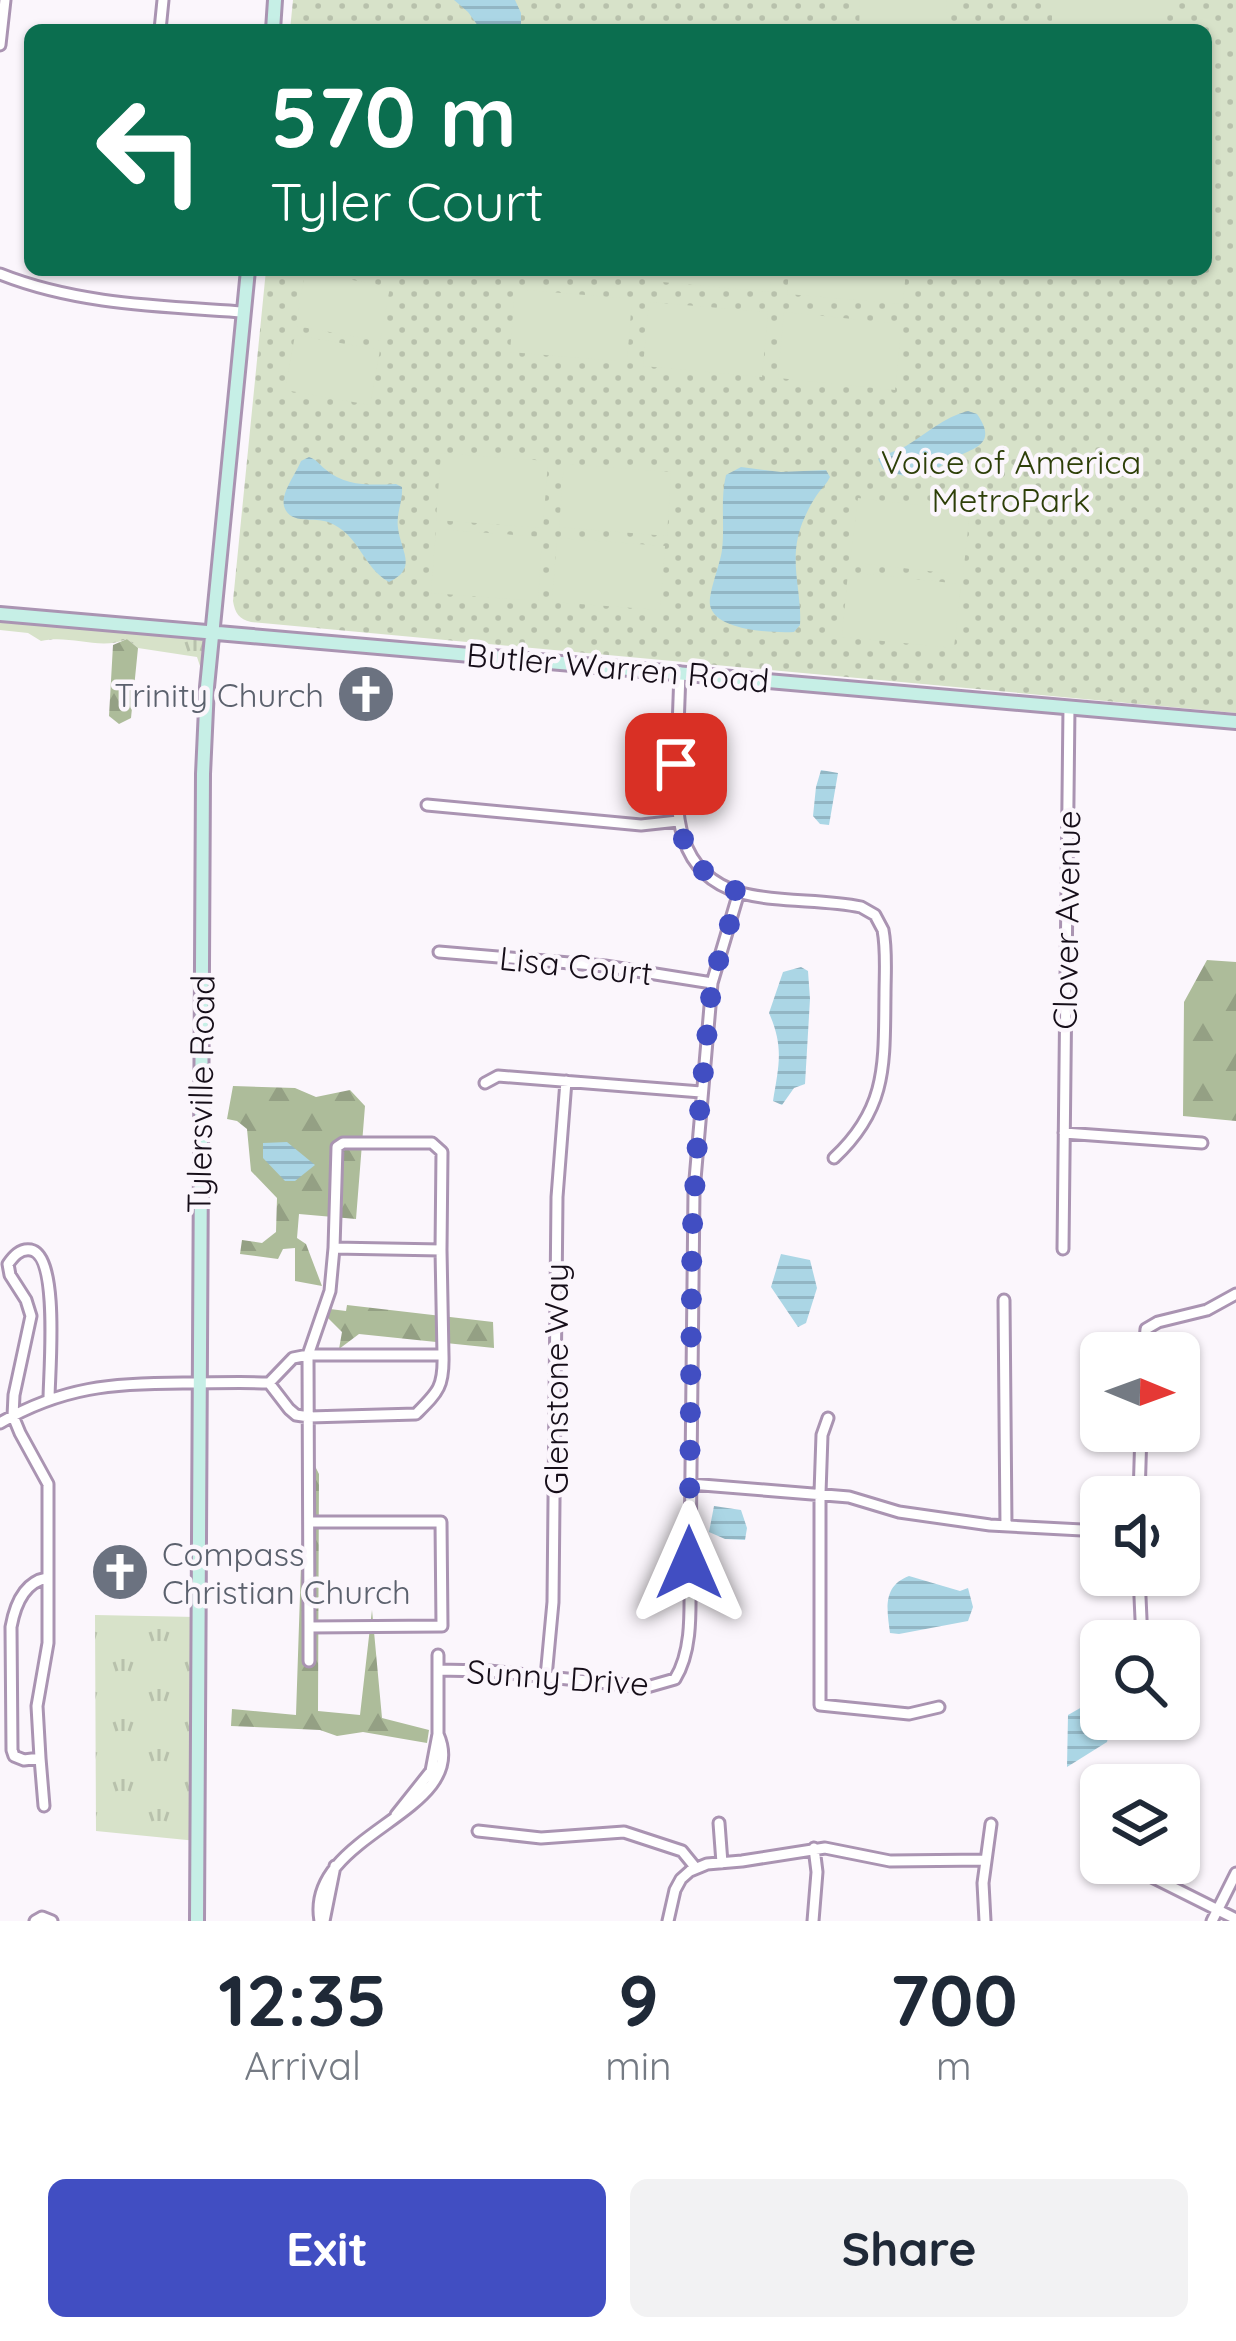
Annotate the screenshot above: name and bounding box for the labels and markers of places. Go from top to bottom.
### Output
church icon: Trinity Church [335,663,397,725]
place label: Trinity Church [114,674,324,715]
pin [625,713,727,815]
place label: Compass Christian Church [162,1533,411,1612]
church icon: Compass Christian Church [89,1541,151,1603]

